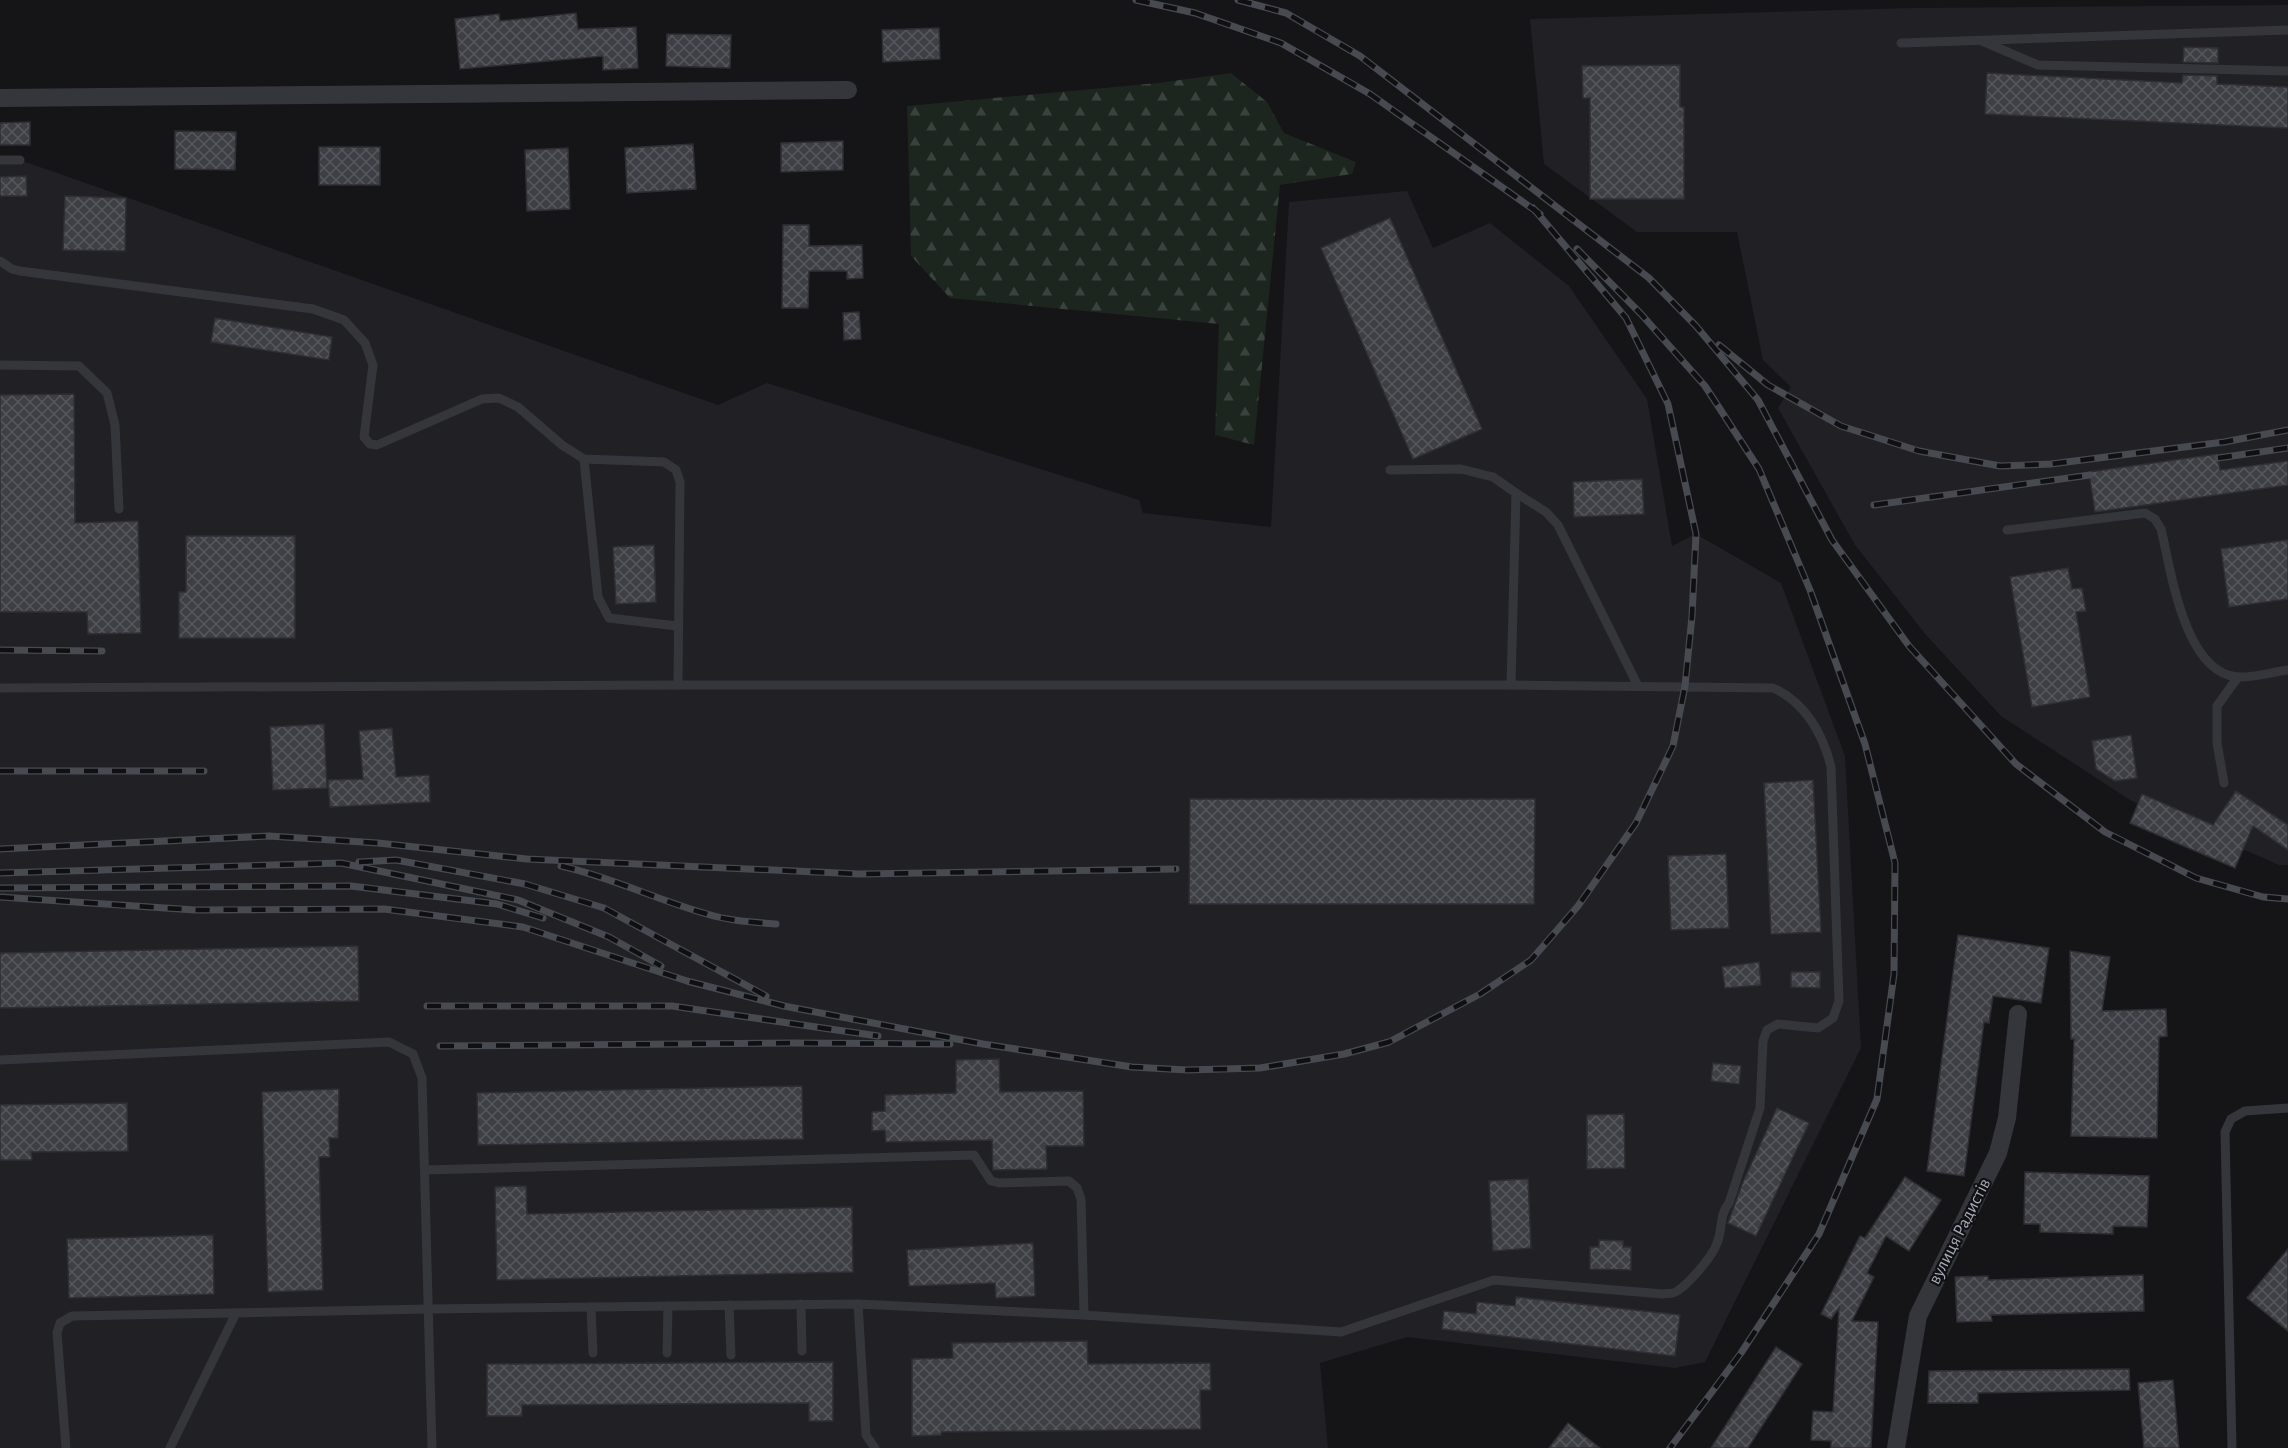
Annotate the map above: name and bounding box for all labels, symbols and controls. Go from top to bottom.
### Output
street label: вулиця Радистів [1925,1176,1994,1287]

